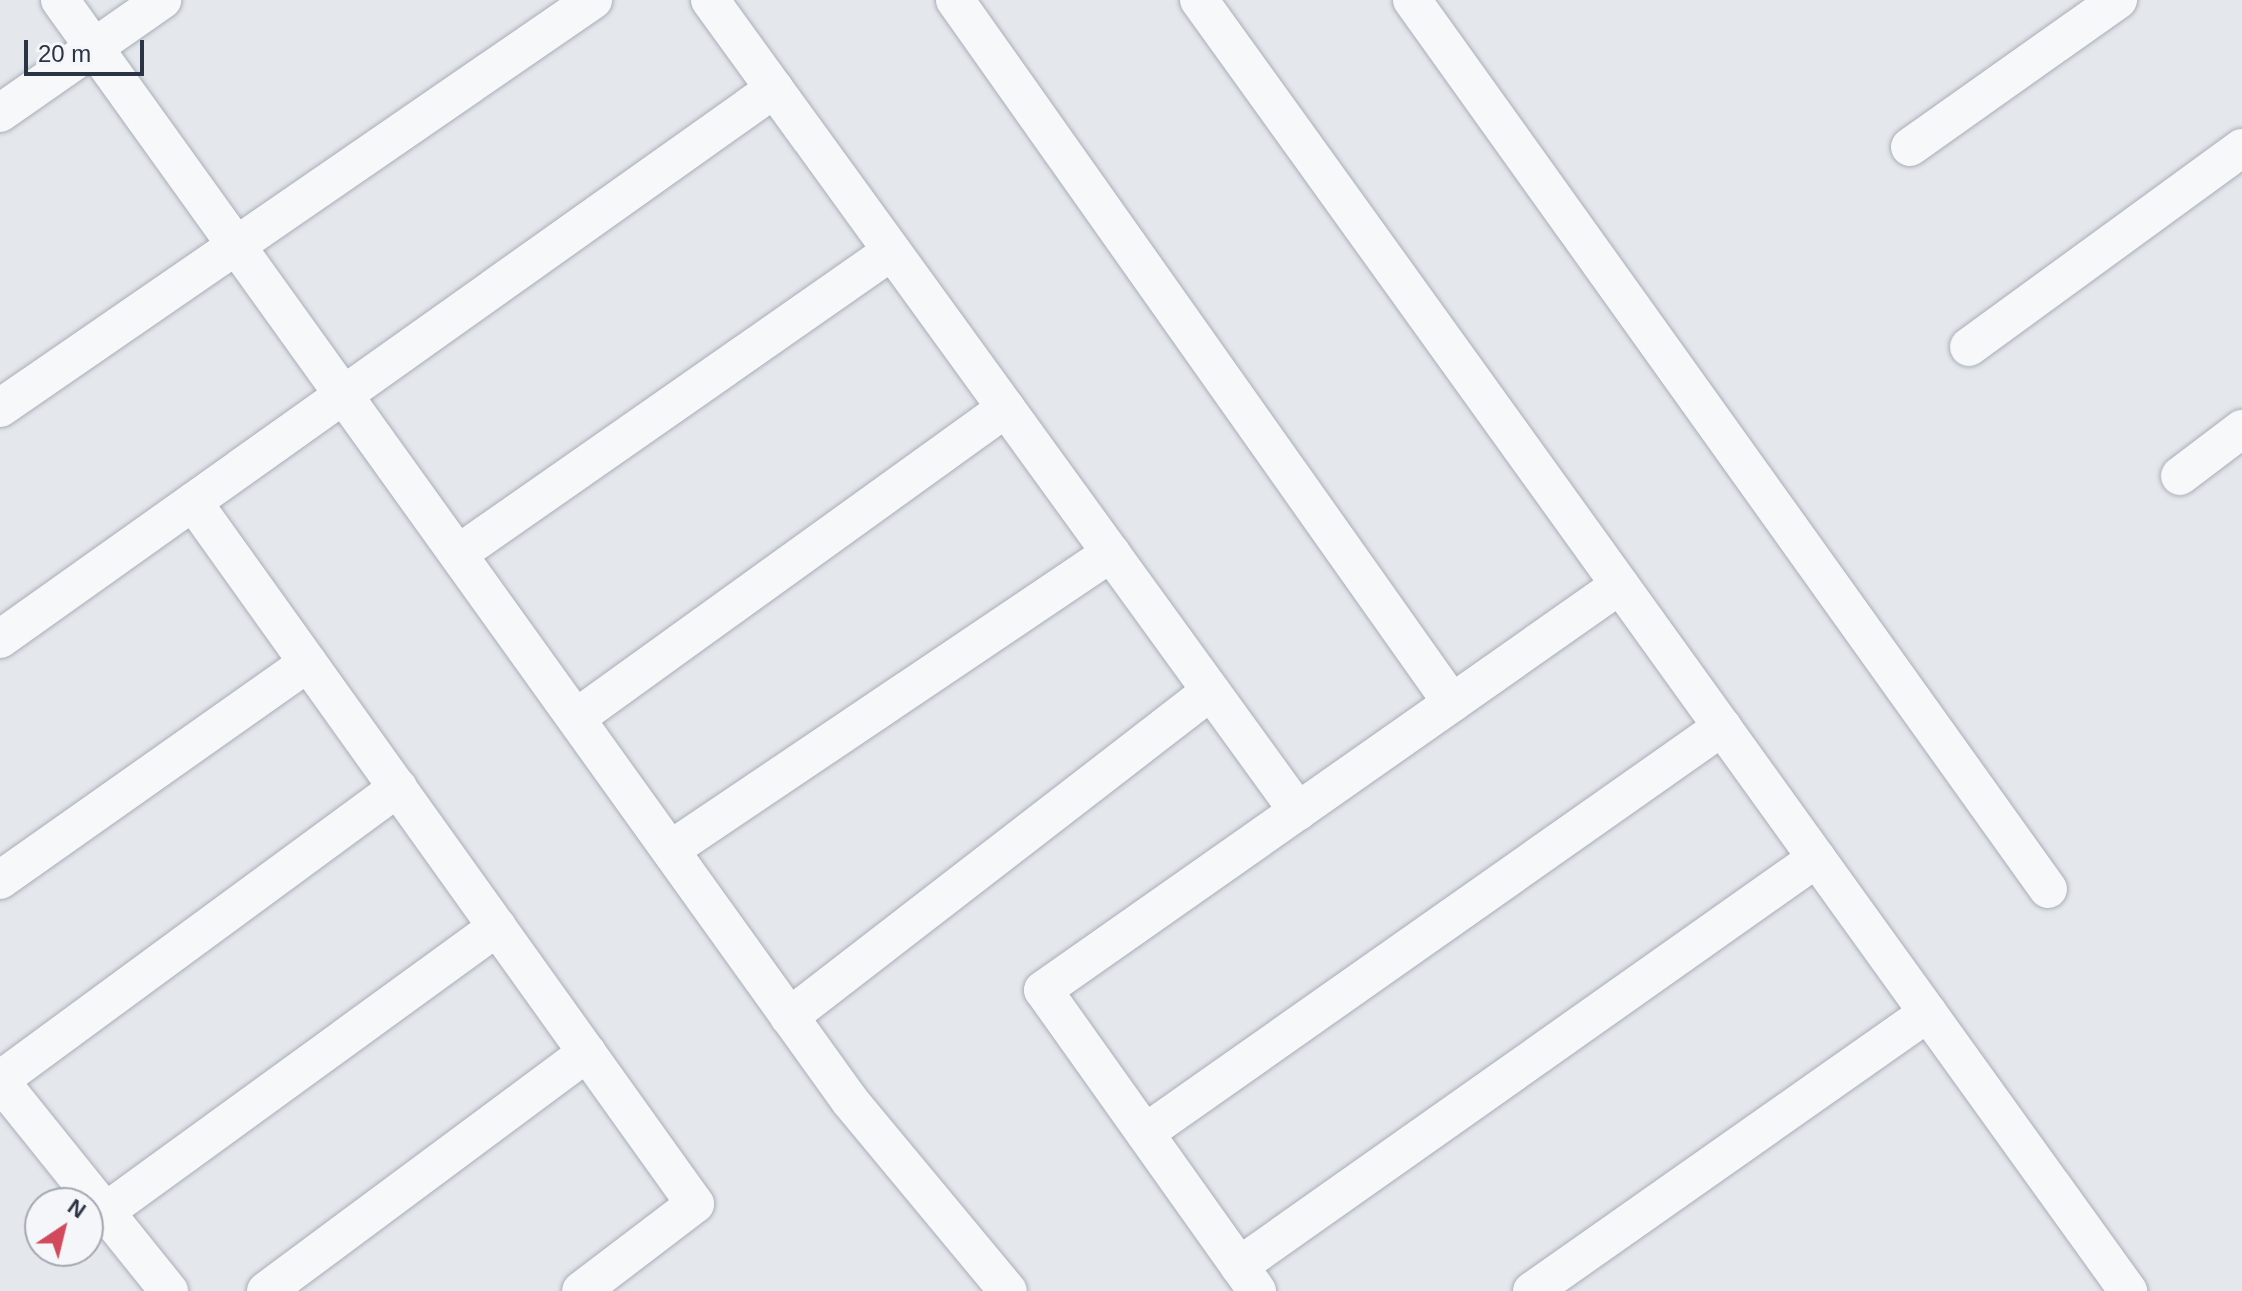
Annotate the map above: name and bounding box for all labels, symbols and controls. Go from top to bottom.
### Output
scale bar [28,24,148,74]
text: 20 m [38,40,91,67]
north arrow [24,1187,104,1267]
text: N [63,1194,91,1223]

